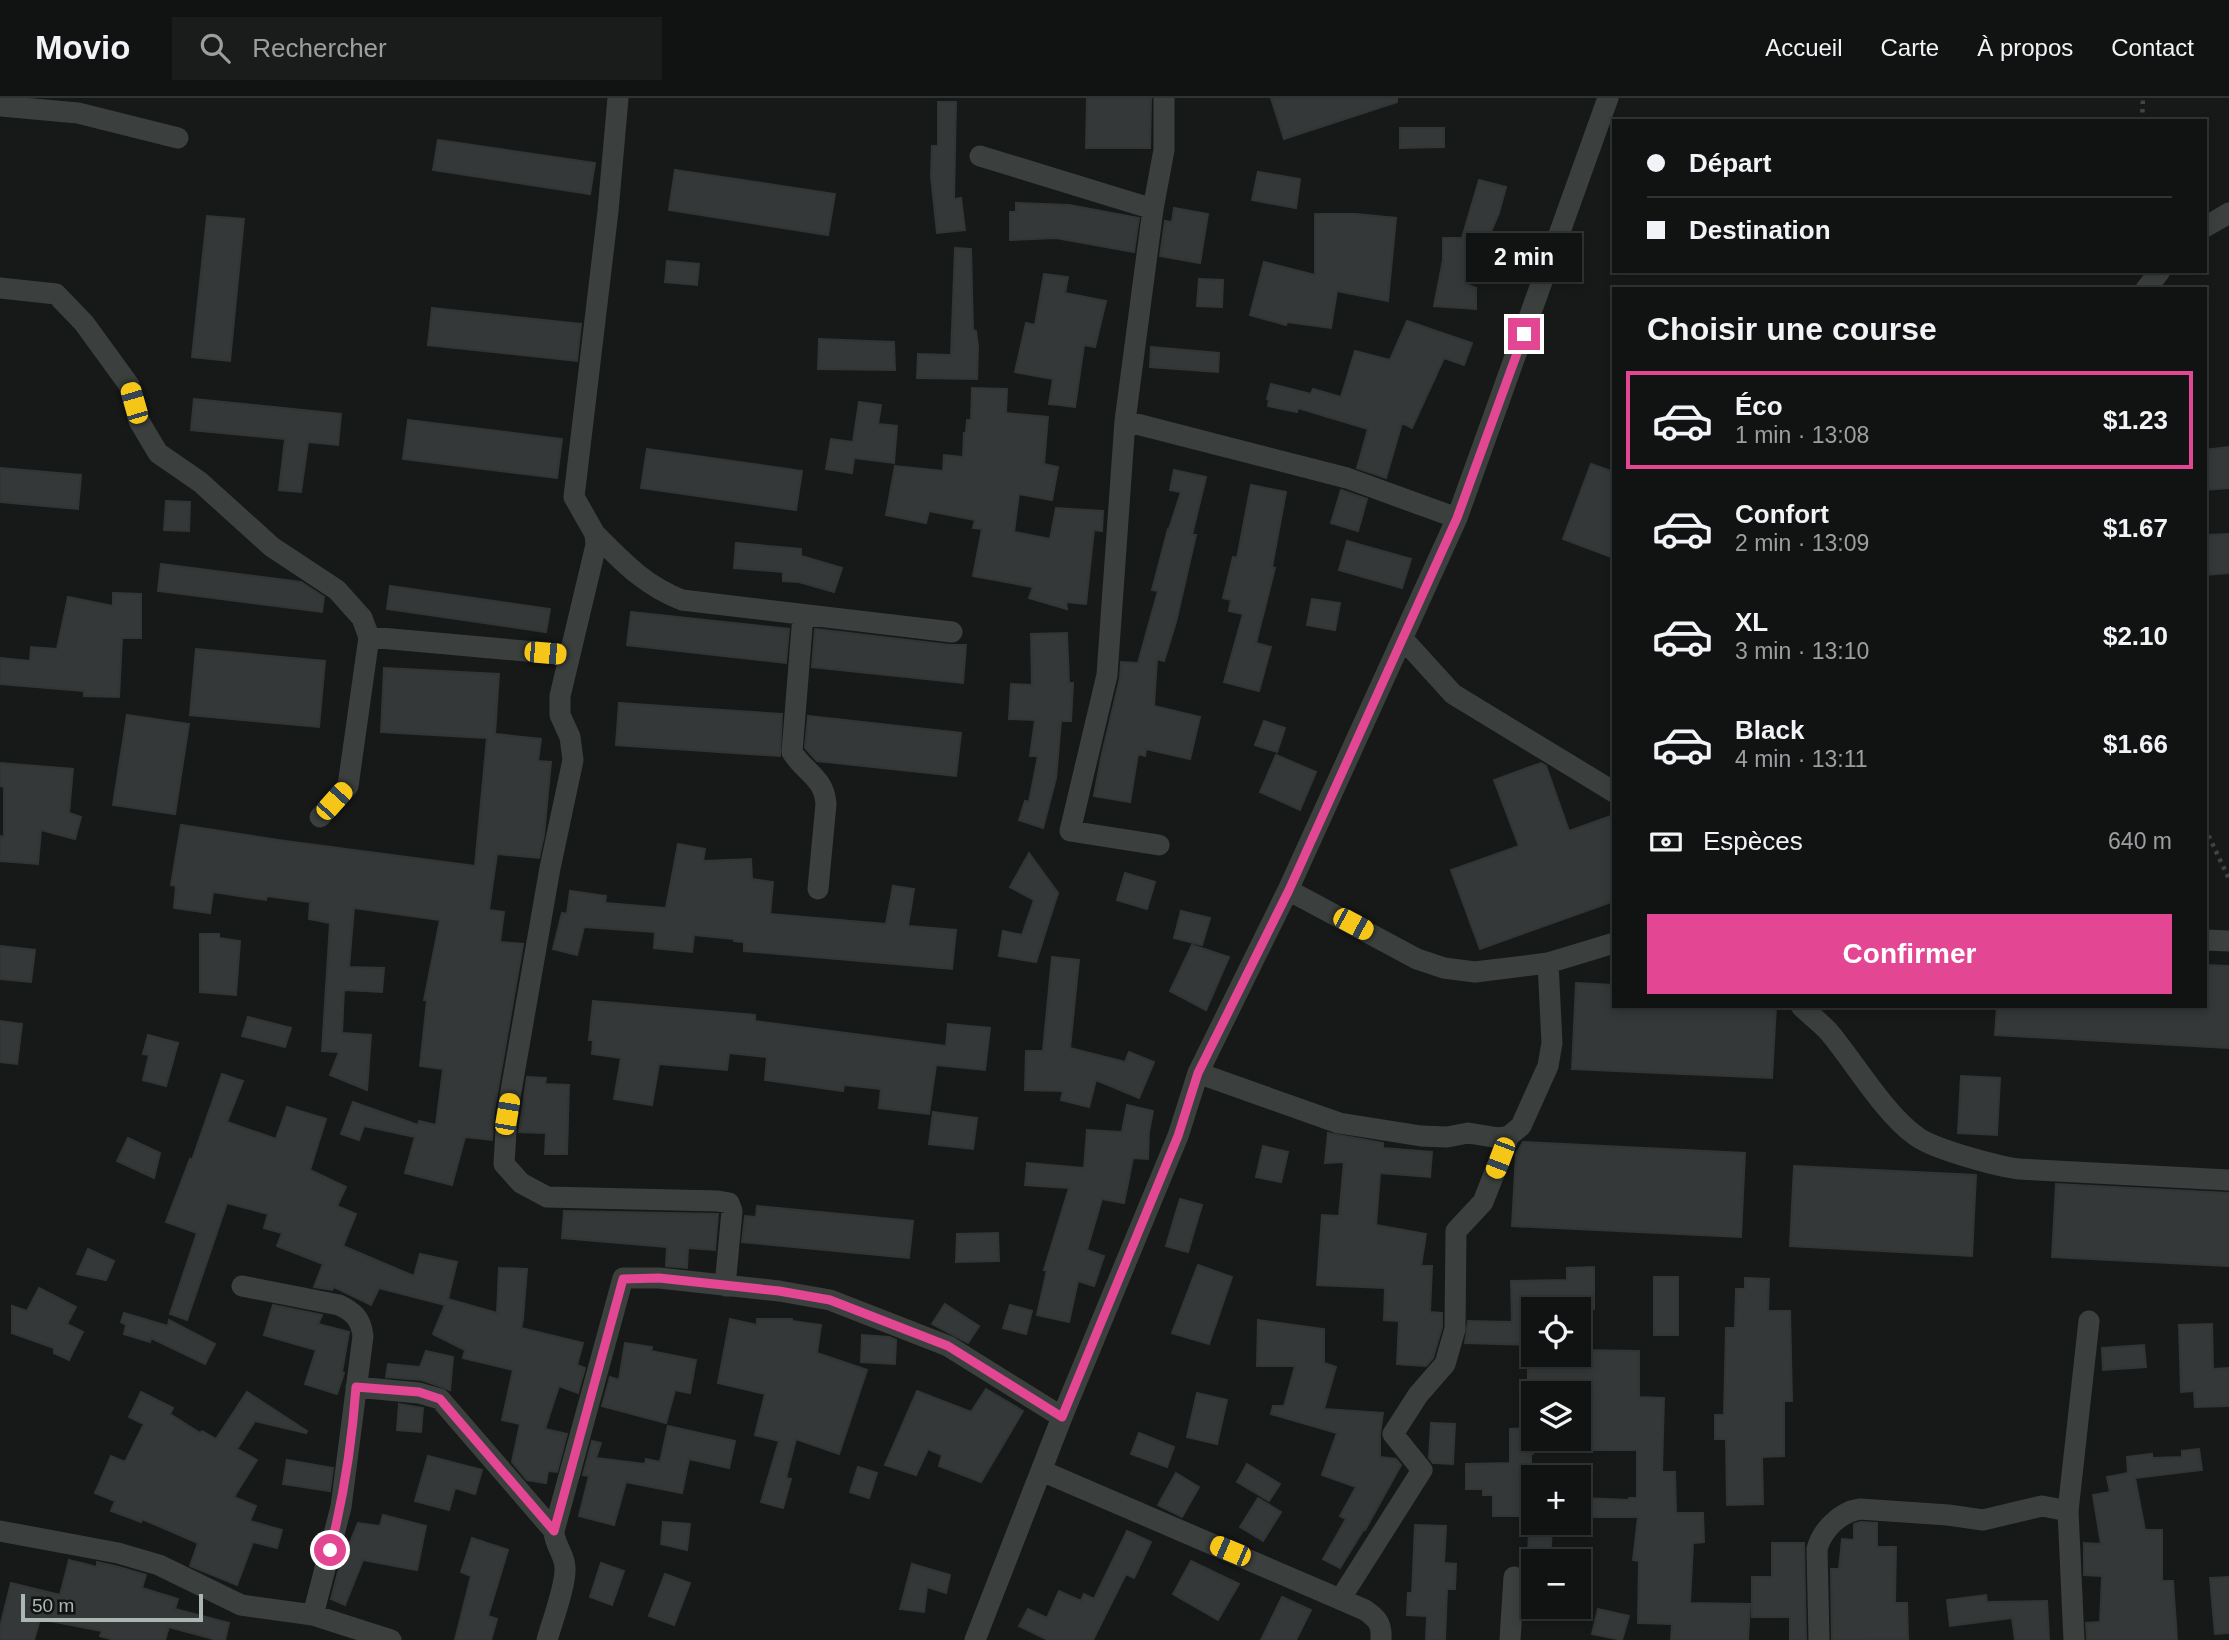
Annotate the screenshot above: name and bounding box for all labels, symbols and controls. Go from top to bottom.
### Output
search box [172,17,662,80]
text: Movio [35,29,130,66]
icon: search [196,29,234,67]
text: Rechercher [252,33,387,63]
text: Accueil [1765,34,1843,61]
text: Carte [1881,34,1939,61]
text: À propos [1977,34,2073,61]
text: Contact [2111,34,2194,61]
text: Départ [1689,148,1771,178]
text: Destination [1689,215,1831,245]
callout: 2 min [1466,232,1582,282]
text: 2 min [1494,244,1554,270]
text: Choisir une course [1647,311,1937,347]
route end [1508,318,1540,350]
car [119,380,150,426]
icon: car [1651,389,1714,452]
text: Éco [1735,391,1783,421]
text: $1.23 [2103,405,2168,435]
text: 1 min · 13:08 [1735,422,1869,448]
icon: car [1651,497,1714,560]
text: Confort [1735,499,1829,529]
text: $1.67 [2103,513,2168,543]
text: 2 min · 13:09 [1735,530,1869,556]
icon: car [1651,605,1714,668]
text: XL [1735,607,1768,637]
text: $2.10 [2103,621,2168,651]
text: 3 min · 13:10 [1735,638,1869,664]
car [524,641,567,665]
icon: car [1651,713,1714,776]
text: Black [1735,715,1804,745]
text: $1.66 [2103,729,2168,759]
text: 4 min · 13:11 [1735,746,1868,772]
car [313,778,356,824]
icon: cash [1647,823,1685,861]
text: Espèces [1703,826,1803,856]
text: 640 m [2108,828,2172,854]
car [1330,905,1377,943]
button: Confirmer [1647,914,2172,994]
car [494,1091,521,1137]
car [1483,1135,1518,1181]
map controls [1521,1297,1591,1619]
button: locate [1521,1297,1591,1367]
button: layers [1521,1381,1591,1451]
button: + [1521,1465,1591,1535]
car [1207,1533,1254,1569]
route start [314,1534,346,1566]
button: − [1521,1549,1591,1619]
scale bar [21,1591,203,1623]
text: 50 m [32,1595,74,1616]

